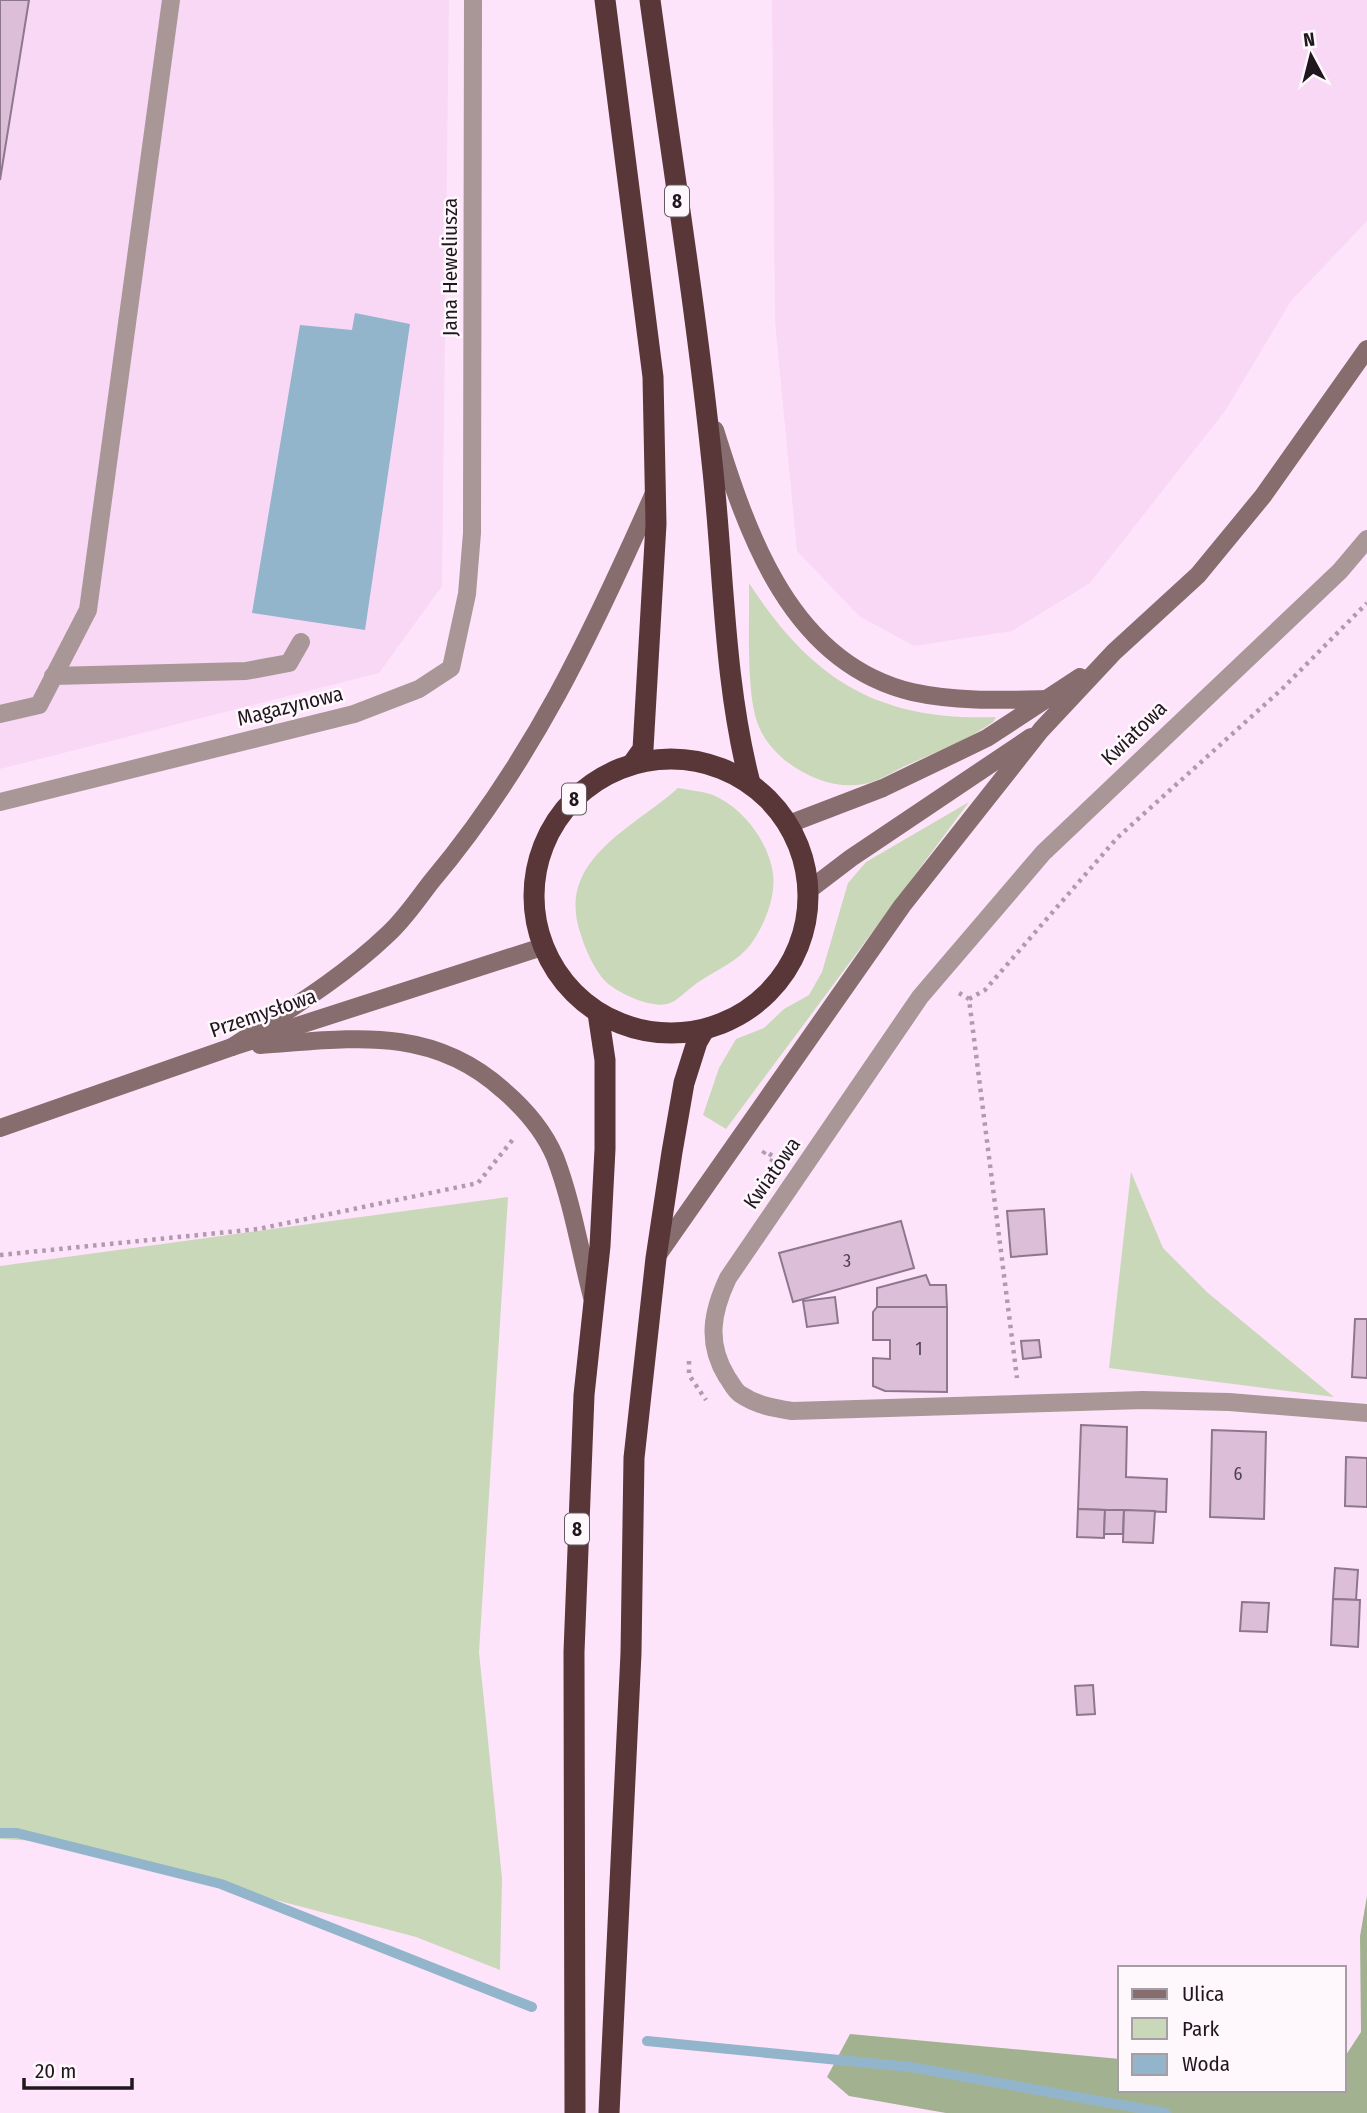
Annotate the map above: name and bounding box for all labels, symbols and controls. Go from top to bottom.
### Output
north arrow [1276,21,1346,91]
text: N [1302,28,1316,52]
road number: 8 [665,186,689,216]
street label: Jana Heweliusza [437,198,463,336]
street label: Magazynowa [234,680,346,732]
street label: Kwiatowa [1096,695,1172,771]
road number: 8 [562,784,586,814]
street label: Przemysłowa [206,983,320,1043]
street label: Kwiatowa [738,1132,806,1214]
house number: 3 [843,1250,851,1272]
house number: 1 [915,1338,923,1360]
house number: 6 [1234,1463,1243,1485]
road number: 8 [565,1513,589,1544]
legend [1118,1966,1346,2092]
text: Ulica [1182,1981,1224,2007]
text: Park [1182,2016,1220,2042]
scale bar [24,2046,133,2090]
text: Woda [1182,2051,1230,2077]
text: 20 m [35,2058,76,2084]

